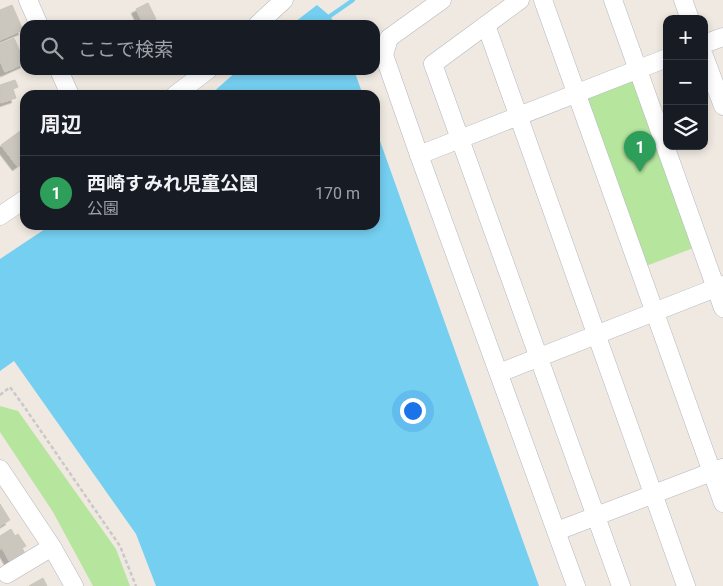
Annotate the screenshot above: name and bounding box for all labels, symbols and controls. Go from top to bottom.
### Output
map controls [663,15,708,150]
button: + [663,15,708,60]
search box [20,20,380,75]
icon: search [38,34,66,62]
text: ここで検索 [78,38,173,61]
button: − [663,60,708,105]
button: layers [663,105,708,150]
text: 周辺 [40,113,82,137]
pin: 1 [624,131,656,172]
text: 西崎すみれ児童公園 [87,172,258,195]
text: 1 [51,184,61,203]
text: 170 m [315,184,360,203]
text: 公園 [87,199,119,218]
your location [400,398,426,424]

